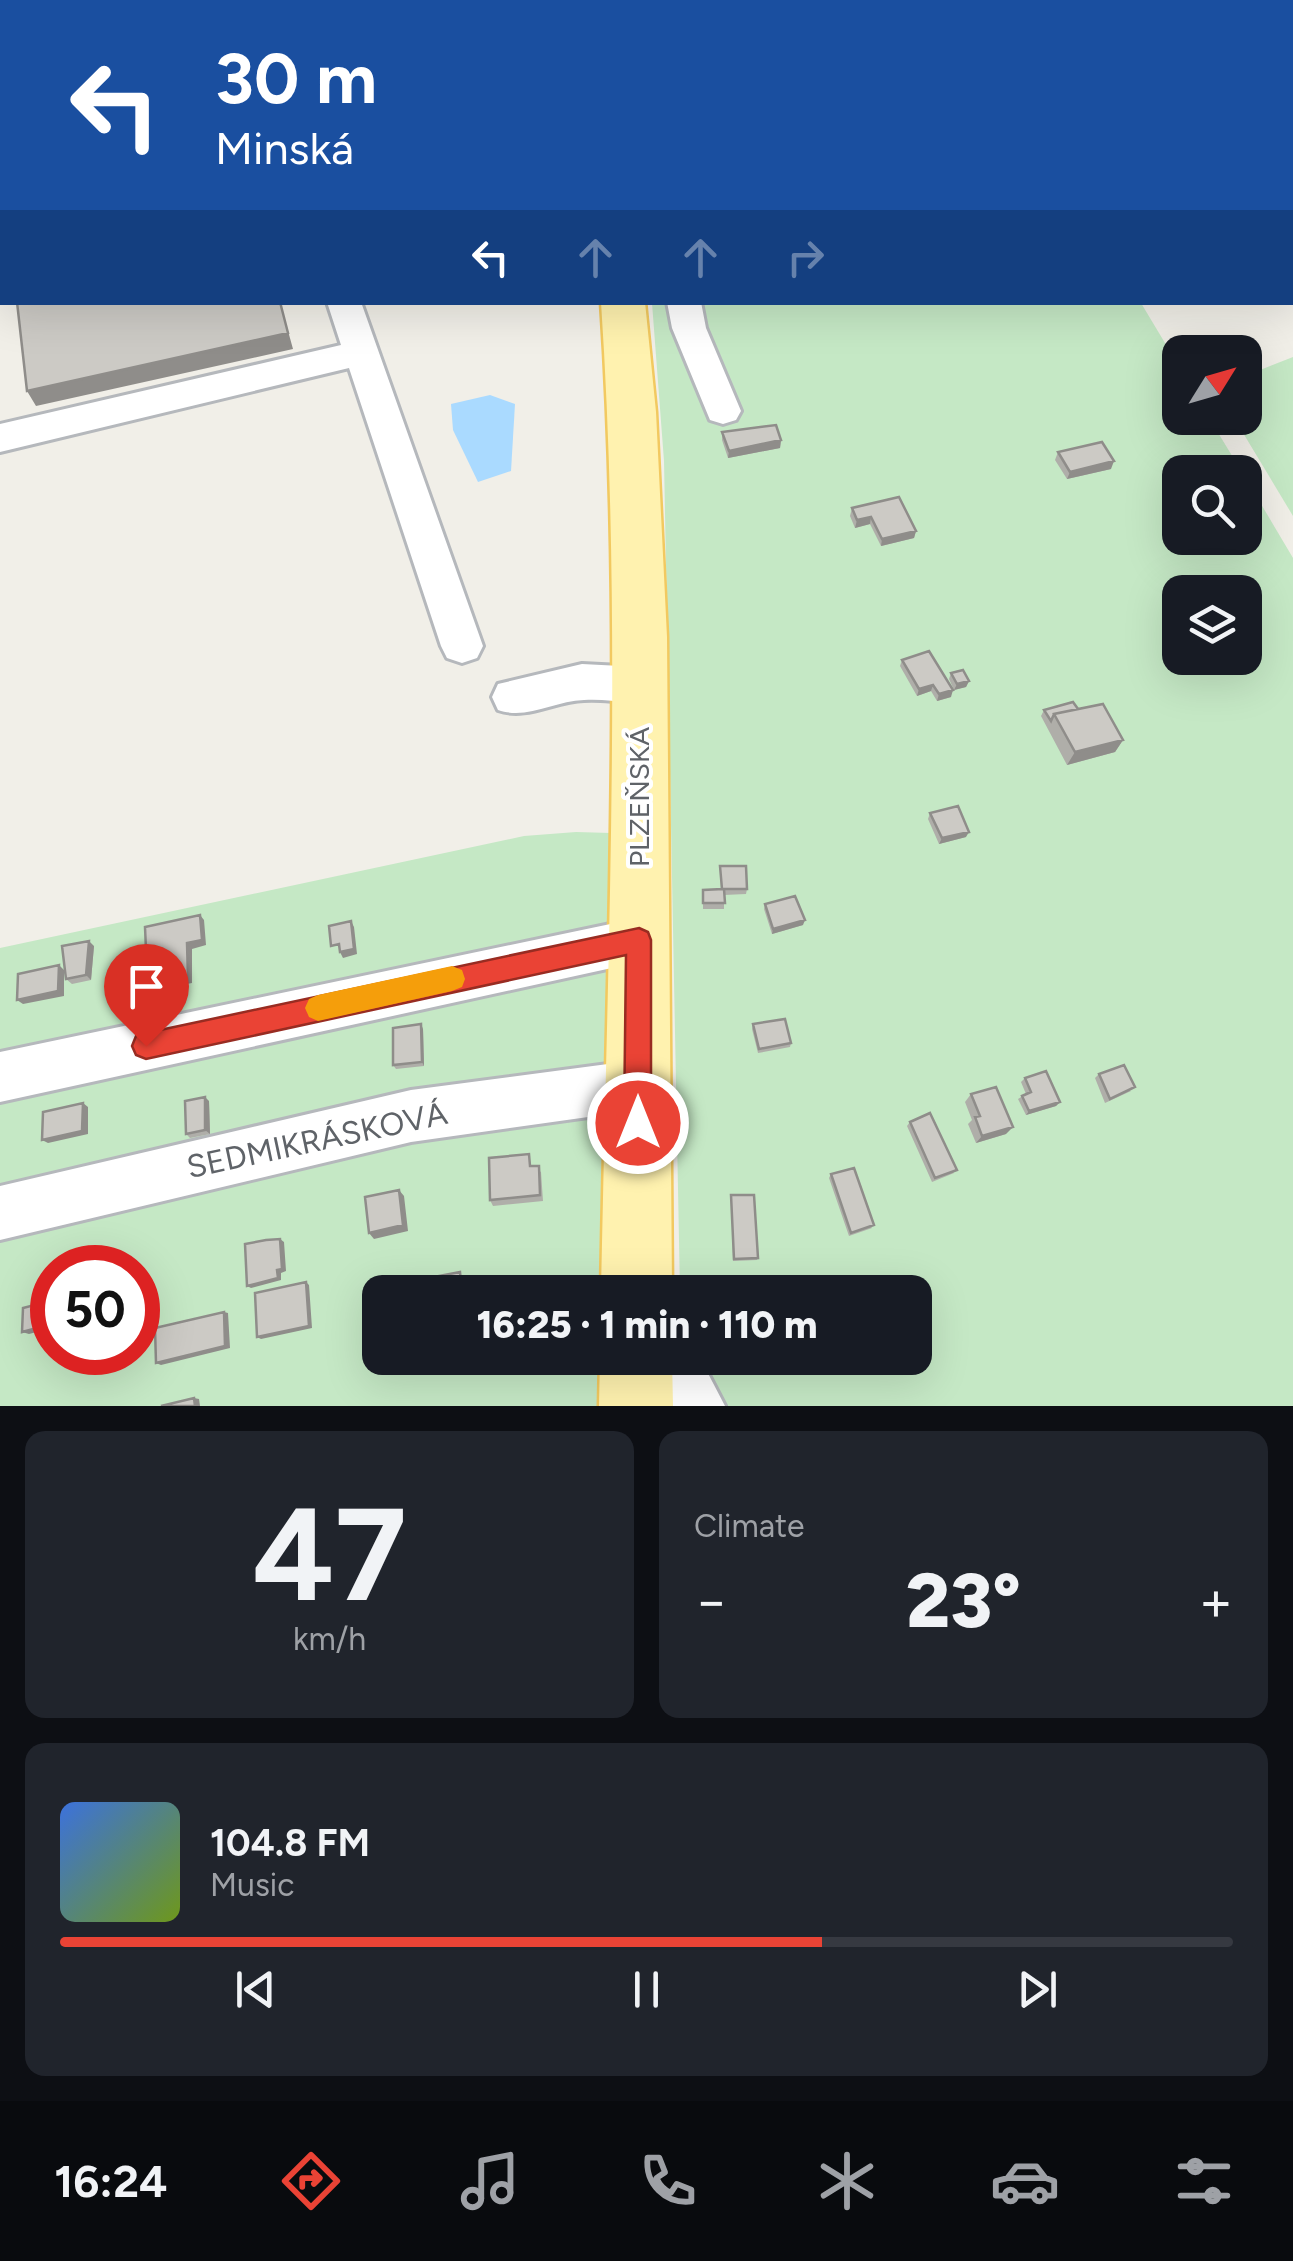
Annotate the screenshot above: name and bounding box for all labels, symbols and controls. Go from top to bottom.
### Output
text: 30 m [215,36,377,121]
icon: left [50,40,180,170]
text: Minská [215,121,354,175]
icon: left [463,230,518,285]
icon: ahead [568,230,623,285]
icon: ahead [673,230,728,285]
icon: right [778,230,833,285]
north arrow [1162,335,1262,435]
map controls [1162,335,1262,675]
button: search [1162,455,1262,555]
button: layers [1162,575,1262,675]
street label: PLZEŇSKÁ [622,727,656,867]
pin [104,944,189,1047]
icon: arrive [119,959,174,1014]
position arrow [586,1071,690,1175]
street label: SEDMIKRÁSKOVÁ [183,1094,451,1186]
speed limit sign: 50 [30,1245,160,1375]
text: 16:25 · 1 min · 110 m [476,1302,818,1348]
text: 47 [252,1477,407,1633]
text: Climate [694,1507,805,1545]
text: 23° [906,1556,1021,1646]
text: − [694,1568,728,1634]
text: + [1199,1568,1233,1634]
text: km/h [293,1620,366,1658]
text: 104.8 FM [210,1820,370,1866]
text: Music [210,1866,295,1904]
icon: previous [228,1962,283,2017]
icon: pause [619,1962,674,2017]
icon: next [1010,1962,1065,2017]
icon: directions [276,2146,346,2216]
icon: music [455,2146,525,2216]
icon: phone [633,2146,703,2216]
icon: climate [812,2146,882,2216]
icon: car [990,2146,1060,2216]
icon: filters [1169,2146,1239,2216]
text: 16:24 [54,2154,167,2208]

